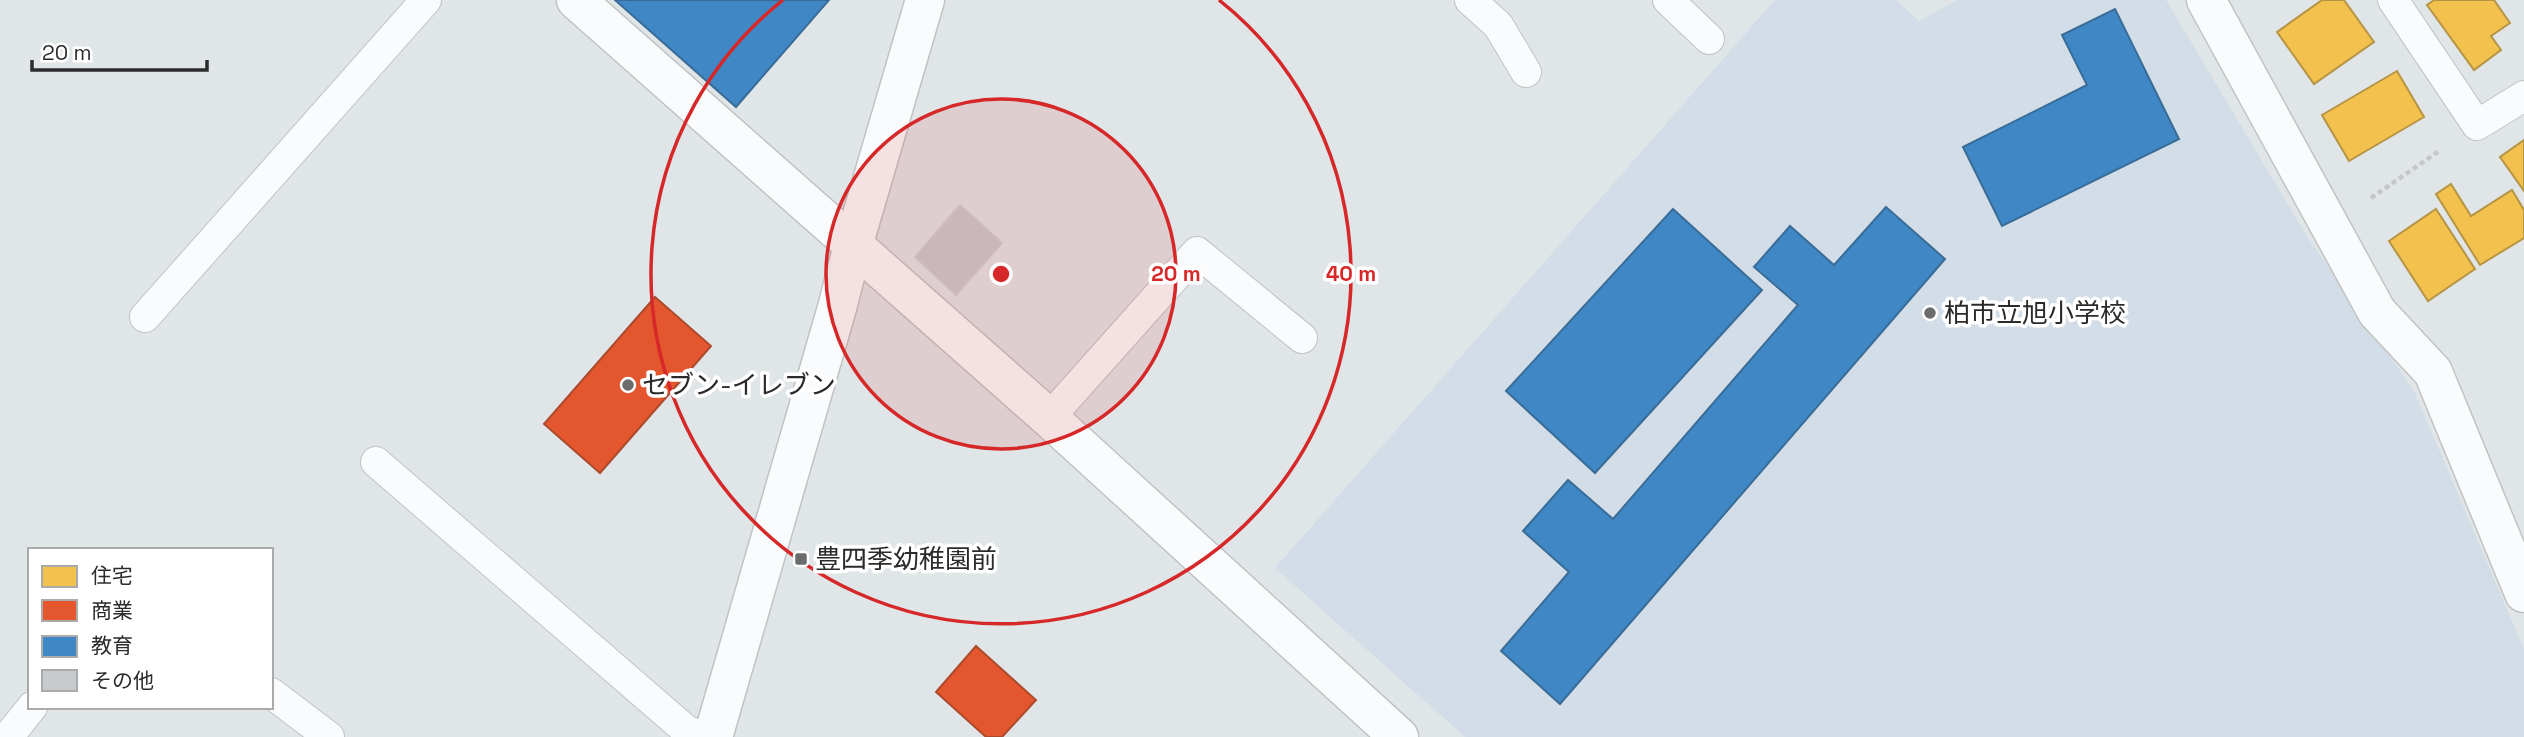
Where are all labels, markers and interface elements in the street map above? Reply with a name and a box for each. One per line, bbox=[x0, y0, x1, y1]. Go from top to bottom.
scale bar bbox=[32, 28, 206, 72]
text: 20 m bbox=[42, 39, 92, 66]
text: 20 m bbox=[1151, 260, 1201, 287]
text: 40 m bbox=[1326, 260, 1376, 287]
centre of rings bbox=[989, 262, 1013, 286]
place label: 柏市立旭小学校 bbox=[1944, 296, 2126, 330]
marker: 柏市立旭小学校 bbox=[1922, 305, 1938, 321]
place label: セブン-イレブン bbox=[642, 368, 836, 402]
marker: セブン-イレブン bbox=[620, 377, 636, 393]
place label: 豊四季幼稚園前 bbox=[815, 542, 997, 576]
legend bbox=[28, 548, 273, 709]
marker: 豊四季幼稚園前 bbox=[793, 551, 809, 567]
text: 住宅 bbox=[91, 562, 133, 589]
text: 商業 bbox=[91, 597, 133, 624]
text: 教育 bbox=[91, 632, 133, 659]
text: その他 bbox=[91, 667, 154, 694]

